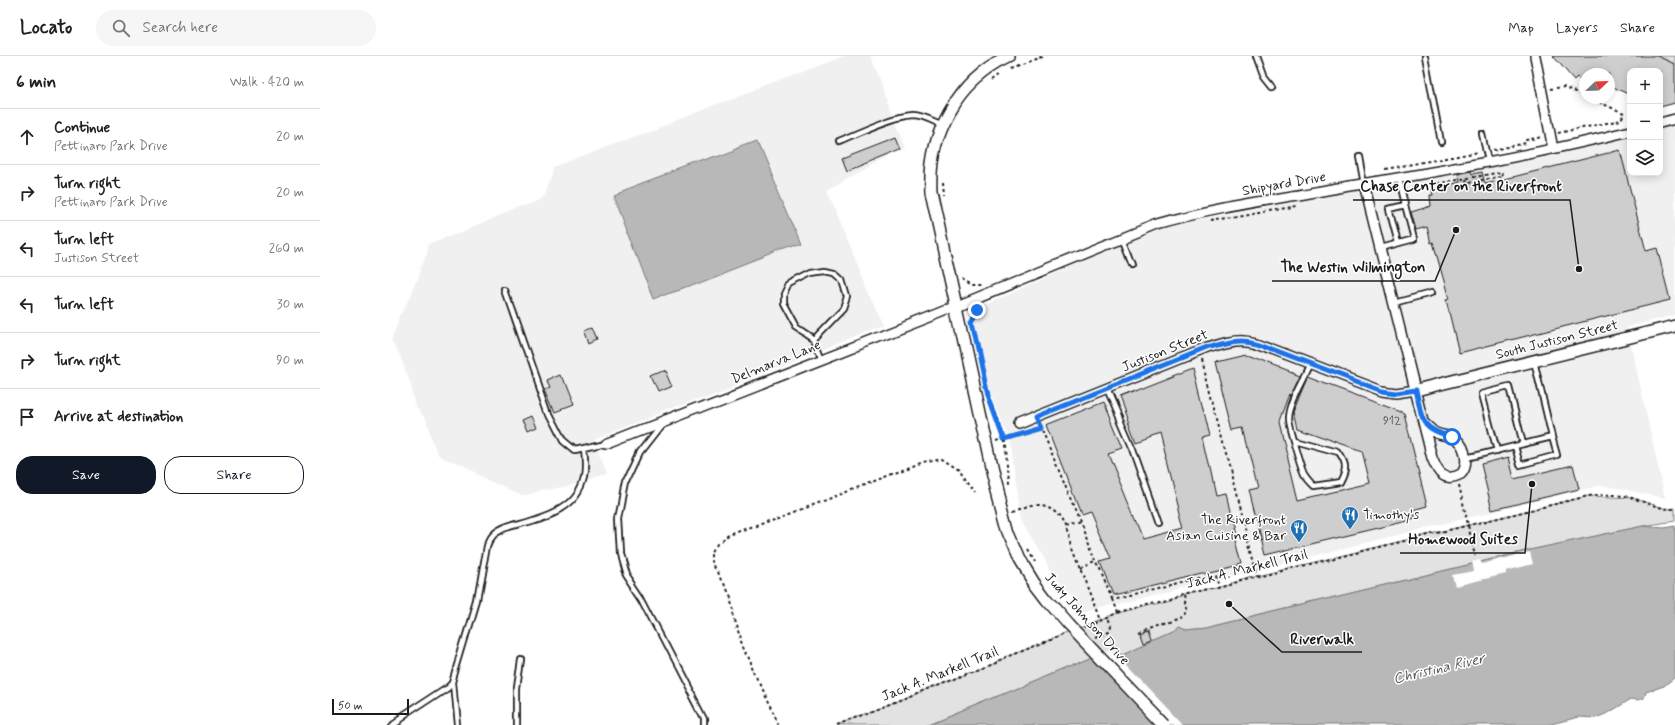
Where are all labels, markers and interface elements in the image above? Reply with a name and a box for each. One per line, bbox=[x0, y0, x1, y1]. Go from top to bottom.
search box bbox=[96, 10, 376, 46]
text: Locato bbox=[20, 15, 72, 40]
icon: search bbox=[110, 17, 132, 39]
text: Search here bbox=[142, 18, 218, 38]
text: Map bbox=[1508, 19, 1534, 37]
text: Layers bbox=[1556, 19, 1598, 37]
text: Share bbox=[1620, 19, 1655, 37]
north arrow bbox=[1579, 68, 1615, 104]
map controls bbox=[1627, 68, 1663, 176]
button: + bbox=[1627, 68, 1663, 104]
text: 6 min bbox=[16, 71, 56, 93]
text: Walk · 420 m bbox=[230, 74, 304, 91]
button: − bbox=[1627, 104, 1663, 140]
text: Continue bbox=[54, 118, 110, 138]
icon: ahead bbox=[16, 126, 38, 148]
text: 20 m bbox=[276, 128, 304, 145]
text: Pettinaro Park Drive bbox=[54, 138, 168, 155]
button: layers bbox=[1627, 140, 1663, 176]
street label: Shipyard Drive bbox=[1241, 168, 1327, 200]
callout: Chase Center on the Riverfront bbox=[1353, 173, 1570, 200]
text: Turn right bbox=[54, 174, 121, 194]
text: Chase Center on the Riverfront bbox=[1360, 177, 1562, 197]
icon: right bbox=[16, 182, 38, 204]
text: 20 m bbox=[276, 184, 304, 201]
text: Pettinaro Park Drive bbox=[54, 194, 168, 211]
text: Turn left bbox=[54, 230, 114, 250]
icon: left bbox=[16, 238, 38, 260]
text: 260 m bbox=[269, 240, 304, 257]
text: Justison Street bbox=[54, 250, 139, 267]
callout: The Westin Wilmington bbox=[1272, 254, 1435, 281]
text: The Westin Wilmington bbox=[1280, 258, 1426, 280]
icon: left bbox=[16, 294, 38, 316]
text: Turn left bbox=[54, 295, 114, 315]
text: 30 m bbox=[277, 296, 304, 313]
route end bbox=[968, 301, 986, 319]
street label: South Justison Street bbox=[1494, 316, 1621, 364]
street label: Justison Street bbox=[1119, 325, 1211, 377]
street label: Delmarva Lane bbox=[729, 336, 823, 388]
icon: right bbox=[16, 350, 38, 372]
text: Turn right bbox=[54, 351, 121, 371]
text: 90 m bbox=[276, 352, 304, 369]
icon: arrive bbox=[16, 406, 38, 428]
text: Arrive at destination bbox=[54, 407, 183, 427]
house number: 912 bbox=[1383, 413, 1401, 429]
route start bbox=[1443, 428, 1461, 446]
button: Save bbox=[16, 456, 156, 494]
button: Share bbox=[164, 456, 304, 494]
restaurant icon: Timothy's bbox=[1340, 505, 1360, 530]
place label: Timothy's bbox=[1363, 506, 1419, 524]
place label: The Riverfront Asian Cuisine & Bar bbox=[1166, 511, 1286, 545]
restaurant icon: The Riverfront Asian Cuisine & Bar bbox=[1289, 518, 1309, 543]
callout: Homewood Suites bbox=[1400, 526, 1525, 553]
text: Homewood Suites bbox=[1408, 530, 1518, 550]
street label: Jack A. Markell Trail bbox=[1184, 545, 1310, 593]
street label: Judy Johnson Drive bbox=[1041, 569, 1133, 669]
callout: Riverwalk bbox=[1282, 625, 1362, 652]
text: Riverwalk bbox=[1290, 630, 1354, 650]
street label: Jack A. Markell Trail bbox=[879, 642, 1001, 706]
water label: Christina River bbox=[1391, 648, 1488, 689]
scale bar bbox=[332, 697, 409, 716]
text: 50 m bbox=[338, 699, 363, 713]

